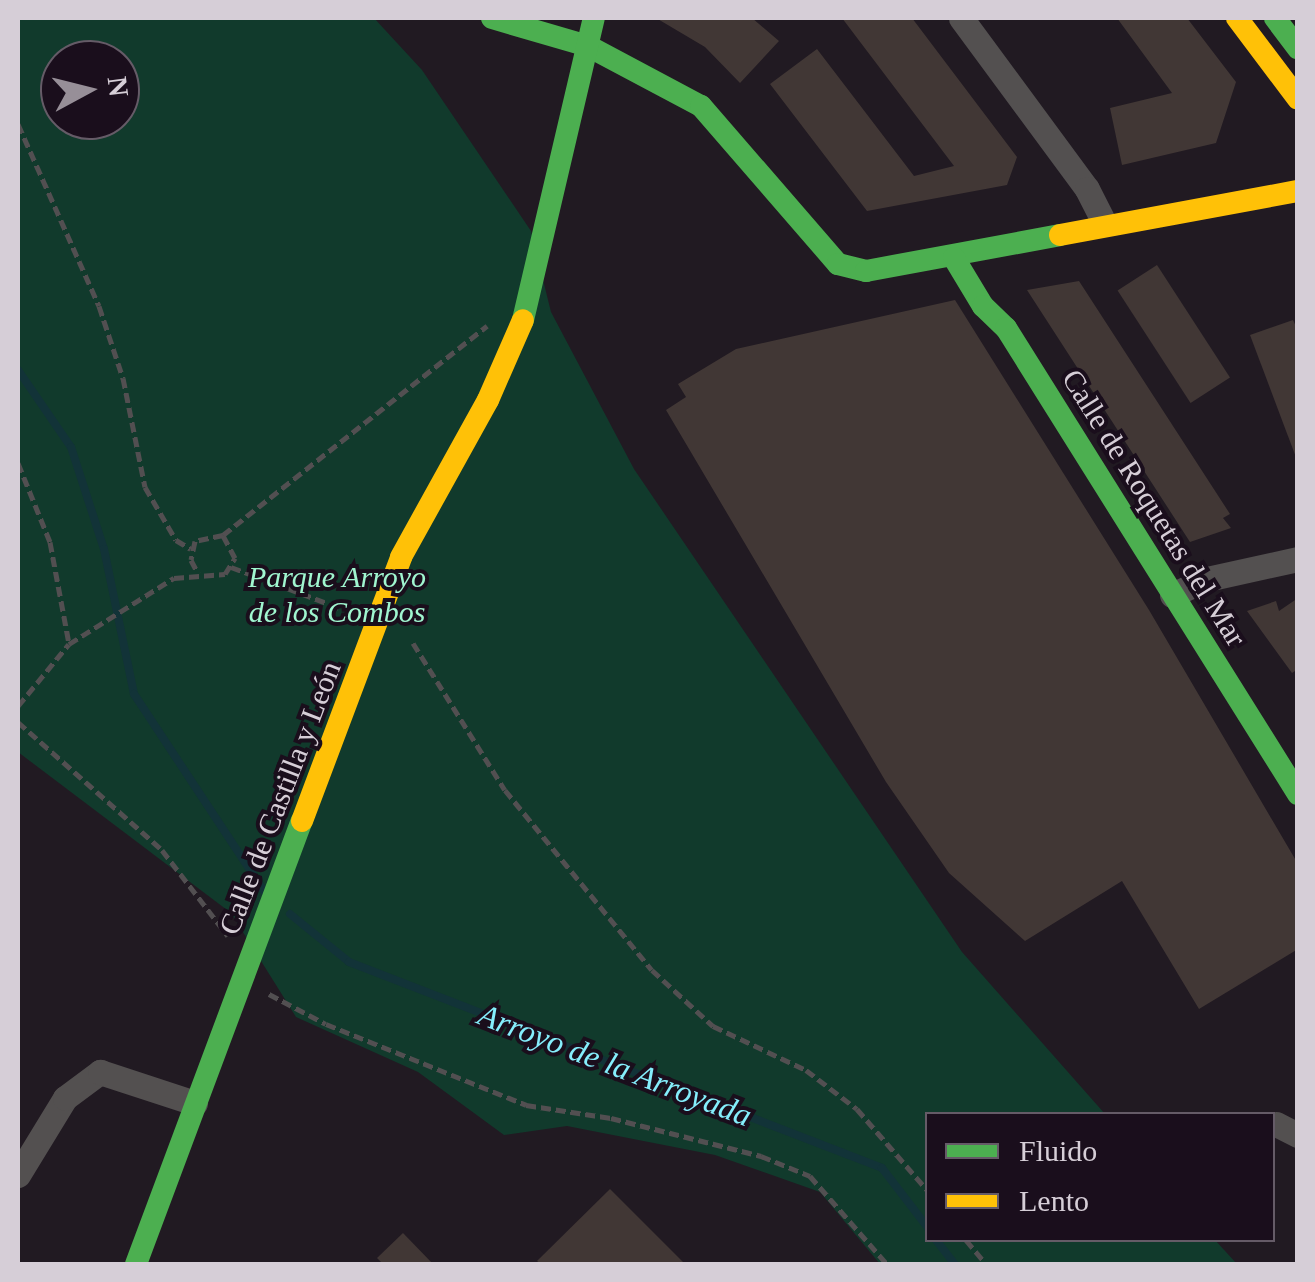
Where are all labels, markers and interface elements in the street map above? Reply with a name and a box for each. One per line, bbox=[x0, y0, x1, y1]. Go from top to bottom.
north arrow bbox=[40, 40, 140, 140]
text: N bbox=[102, 75, 135, 98]
street label: Calle de Roquetas del Mar bbox=[1054, 363, 1254, 653]
park label: Parque Arroyo de los Combos bbox=[248, 559, 426, 630]
street label: Calle de Castilla y León bbox=[211, 656, 349, 940]
water label: Arroyo de la Arroyada bbox=[473, 995, 757, 1135]
legend bbox=[925, 1112, 1275, 1242]
text: Fluido bbox=[1019, 1134, 1097, 1167]
text: Lento bbox=[1019, 1184, 1089, 1217]

